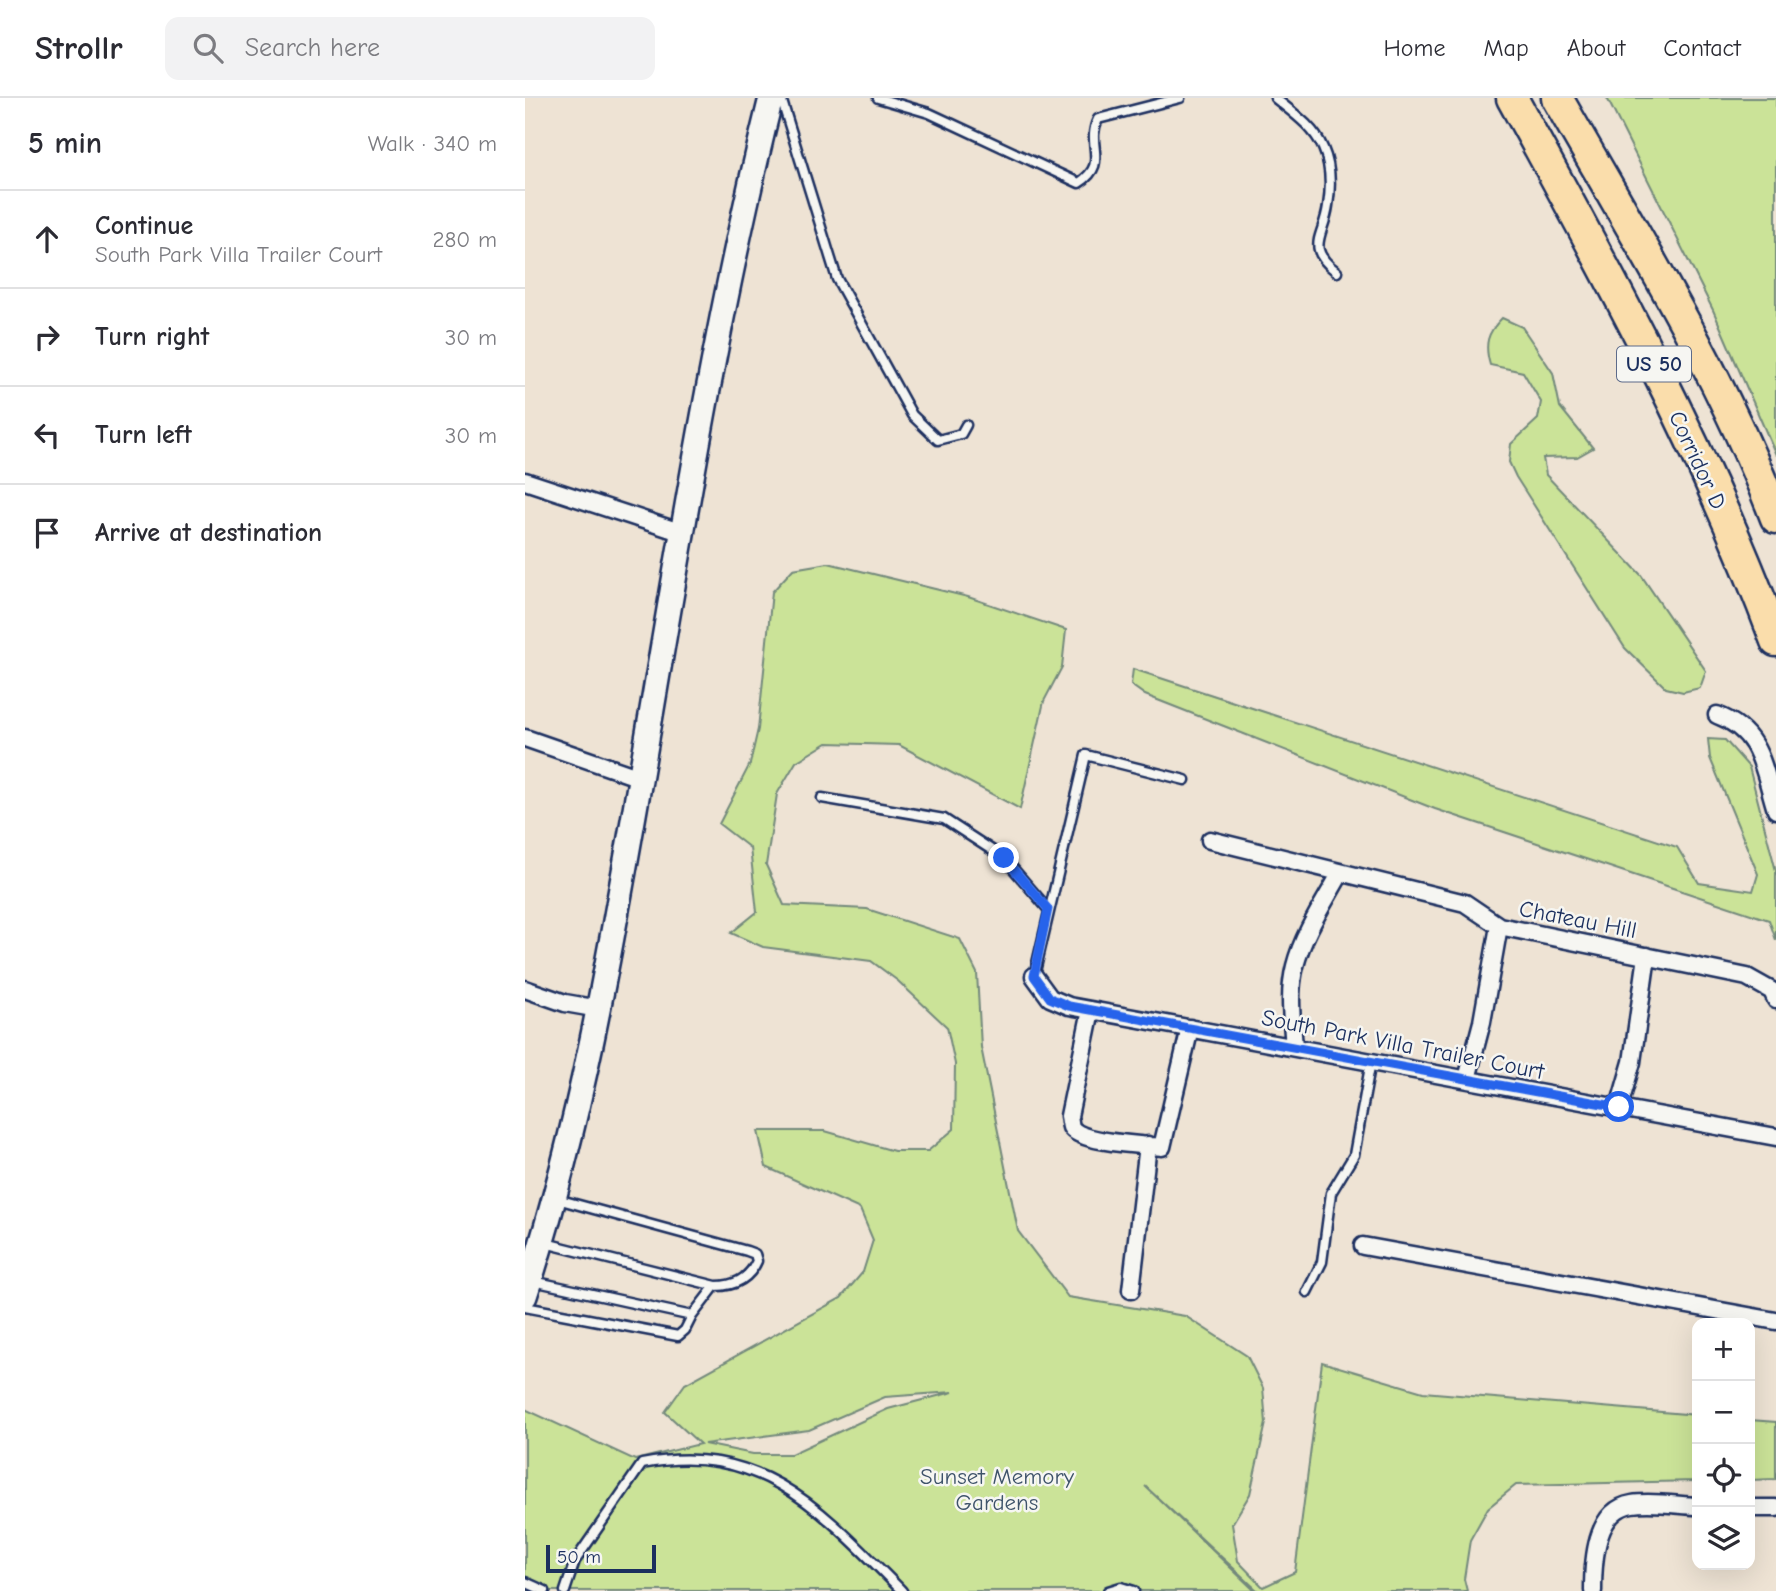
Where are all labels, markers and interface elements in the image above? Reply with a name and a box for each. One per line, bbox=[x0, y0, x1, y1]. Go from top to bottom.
search box bbox=[165, 17, 655, 80]
text: Strollr bbox=[35, 29, 123, 67]
icon: search bbox=[189, 29, 227, 67]
text: Search here bbox=[245, 33, 380, 63]
text: Home bbox=[1384, 34, 1445, 62]
text: Map bbox=[1483, 34, 1529, 62]
text: About bbox=[1567, 34, 1625, 62]
text: Contact bbox=[1663, 34, 1741, 62]
text: 5 min bbox=[28, 126, 102, 161]
text: Walk · 340 m bbox=[368, 130, 497, 157]
text: Continue bbox=[95, 211, 193, 241]
icon: ahead bbox=[28, 220, 66, 258]
text: 280 m bbox=[432, 226, 497, 253]
text: South Park Villa Trailer Court bbox=[95, 241, 382, 268]
icon: right bbox=[28, 318, 66, 356]
text: Turn right bbox=[95, 322, 209, 352]
text: 30 m bbox=[445, 324, 497, 351]
road number: US 50 bbox=[1617, 346, 1691, 382]
street label: Corridor D bbox=[1663, 407, 1732, 514]
icon: left bbox=[28, 416, 66, 454]
text: Turn left bbox=[95, 420, 192, 450]
text: 30 m bbox=[445, 422, 497, 449]
icon: arrive bbox=[28, 514, 66, 552]
text: Arrive at destination bbox=[95, 518, 322, 548]
route end bbox=[988, 842, 1019, 873]
street label: Chateau Hill bbox=[1517, 895, 1639, 944]
street label: South Park Villa Trailer Court bbox=[1259, 1004, 1548, 1085]
route start bbox=[1603, 1091, 1634, 1122]
map controls bbox=[1692, 1318, 1755, 1570]
button: + bbox=[1692, 1318, 1755, 1381]
button: − bbox=[1692, 1381, 1755, 1444]
button: locate bbox=[1692, 1444, 1755, 1507]
park label: Sunset Memory Gardens bbox=[920, 1463, 1075, 1516]
button: layers bbox=[1692, 1507, 1755, 1570]
scale bar bbox=[546, 1542, 656, 1574]
text: 50 m bbox=[557, 1546, 601, 1568]

